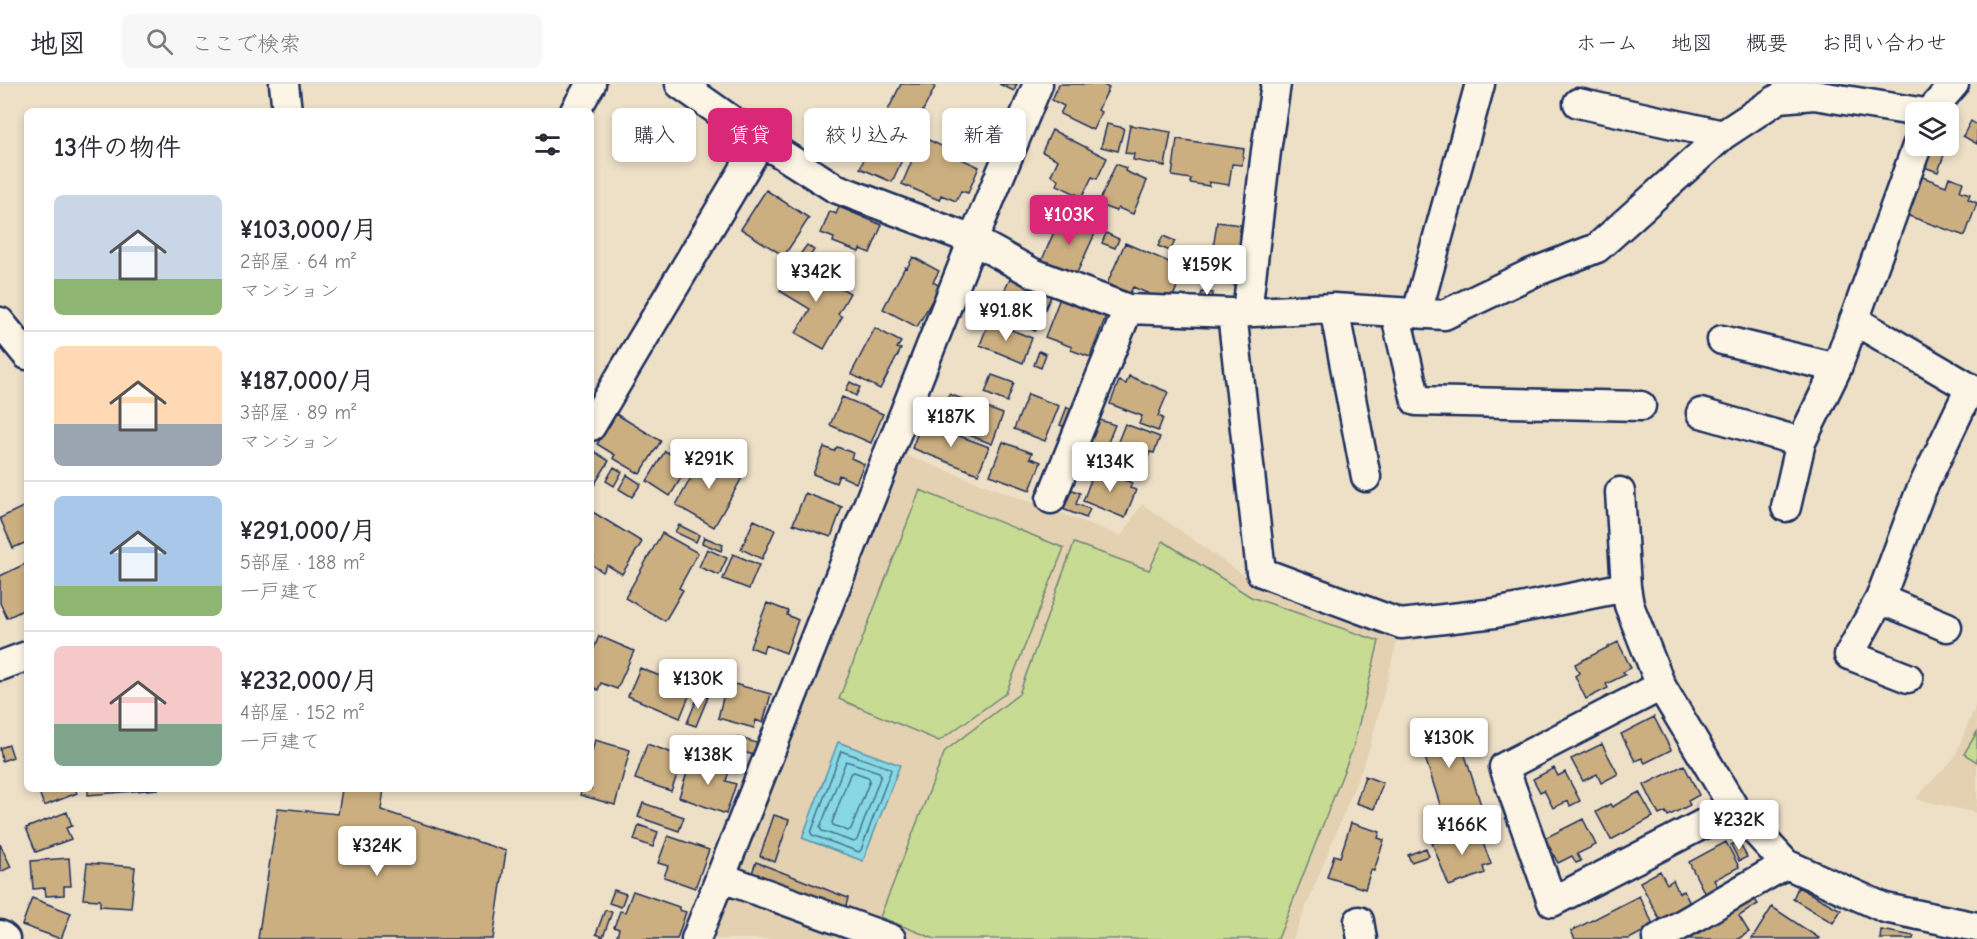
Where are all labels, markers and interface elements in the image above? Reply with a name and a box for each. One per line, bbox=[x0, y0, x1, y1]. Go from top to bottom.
search box bbox=[122, 14, 542, 68]
icon: search bbox=[143, 25, 176, 58]
text: 地図 bbox=[30, 28, 86, 60]
text: ここで検索 bbox=[191, 31, 301, 57]
text: ホーム bbox=[1576, 31, 1638, 55]
text: 地図 bbox=[1671, 31, 1713, 55]
text: 概要 bbox=[1746, 31, 1788, 55]
text: お問い合わせ bbox=[1821, 31, 1947, 55]
map controls bbox=[1905, 102, 1959, 156]
button: layers bbox=[1905, 102, 1959, 156]
chip: 購入 bbox=[612, 108, 696, 162]
chip: 賃貸 bbox=[708, 108, 792, 162]
chip: 絞り込み bbox=[804, 108, 930, 162]
chip: 新着 bbox=[942, 108, 1026, 162]
icon: filters bbox=[531, 128, 564, 161]
text: 13件の物件 bbox=[54, 133, 181, 163]
pin: ¥103K bbox=[1027, 195, 1111, 246]
text: ¥103K bbox=[1044, 203, 1094, 226]
text: ¥103,000/月 bbox=[240, 215, 378, 245]
icon: home bbox=[102, 219, 174, 291]
pin: ¥159K bbox=[1165, 245, 1249, 296]
text: 2部屋 · 64 m² bbox=[240, 250, 356, 273]
pin: ¥342K bbox=[774, 252, 858, 303]
text: ¥159K bbox=[1182, 253, 1232, 276]
text: ¥342K bbox=[791, 260, 841, 283]
text: マンション bbox=[240, 279, 339, 302]
pin: ¥91.8K bbox=[957, 291, 1055, 342]
text: ¥91.8K bbox=[979, 299, 1033, 322]
text: ¥187,000/月 bbox=[240, 366, 375, 396]
icon: home bbox=[102, 370, 174, 442]
pin: ¥187K bbox=[909, 397, 993, 448]
text: 3部屋 · 89 m² bbox=[240, 401, 356, 424]
text: ¥187K bbox=[927, 405, 975, 428]
text: マンション bbox=[240, 430, 339, 453]
pin: ¥291K bbox=[667, 439, 751, 490]
pin: ¥134K bbox=[1068, 442, 1152, 493]
text: ¥291K bbox=[684, 447, 734, 470]
text: ¥134K bbox=[1086, 450, 1134, 473]
text: ¥291,000/月 bbox=[240, 516, 377, 546]
icon: home bbox=[102, 520, 174, 592]
text: 5部屋 · 188 m² bbox=[240, 551, 364, 574]
text: 一戸建て bbox=[240, 580, 320, 603]
pin: ¥130K bbox=[656, 659, 740, 710]
text: ¥232,000/月 bbox=[240, 666, 378, 696]
text: ¥130K bbox=[673, 667, 723, 690]
icon: home bbox=[102, 670, 174, 742]
text: 4部屋 · 152 m² bbox=[240, 701, 364, 724]
pin: ¥130K bbox=[1407, 718, 1491, 769]
text: ¥130K bbox=[1424, 726, 1474, 749]
text: 一戸建て bbox=[240, 730, 320, 753]
pin: ¥138K bbox=[666, 735, 750, 786]
text: ¥138K bbox=[683, 743, 733, 766]
pin: ¥232K bbox=[1697, 800, 1781, 851]
pin: ¥166K bbox=[1420, 805, 1504, 856]
text: ¥232K bbox=[1714, 808, 1764, 831]
text: ¥166K bbox=[1437, 813, 1487, 836]
pin: ¥324K bbox=[335, 826, 419, 877]
text: ¥324K bbox=[352, 834, 402, 857]

